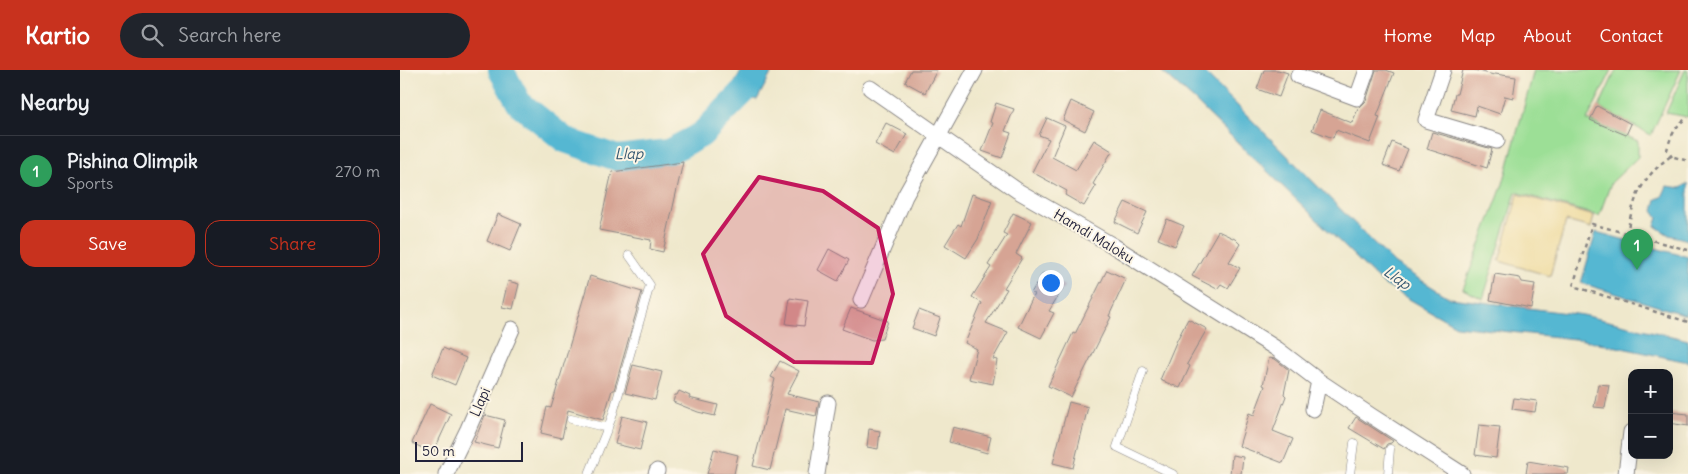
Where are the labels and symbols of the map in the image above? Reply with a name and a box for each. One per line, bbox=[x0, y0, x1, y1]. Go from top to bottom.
water label: Llap bbox=[615, 144, 645, 163]
street label: Hamdi Maloku bbox=[1051, 205, 1137, 267]
pin: 1 bbox=[1621, 229, 1653, 270]
water label: Llap bbox=[1380, 262, 1416, 294]
your location bbox=[1038, 270, 1064, 296]
street label: Llapi bbox=[466, 385, 494, 419]
scale bar bbox=[415, 439, 522, 462]

